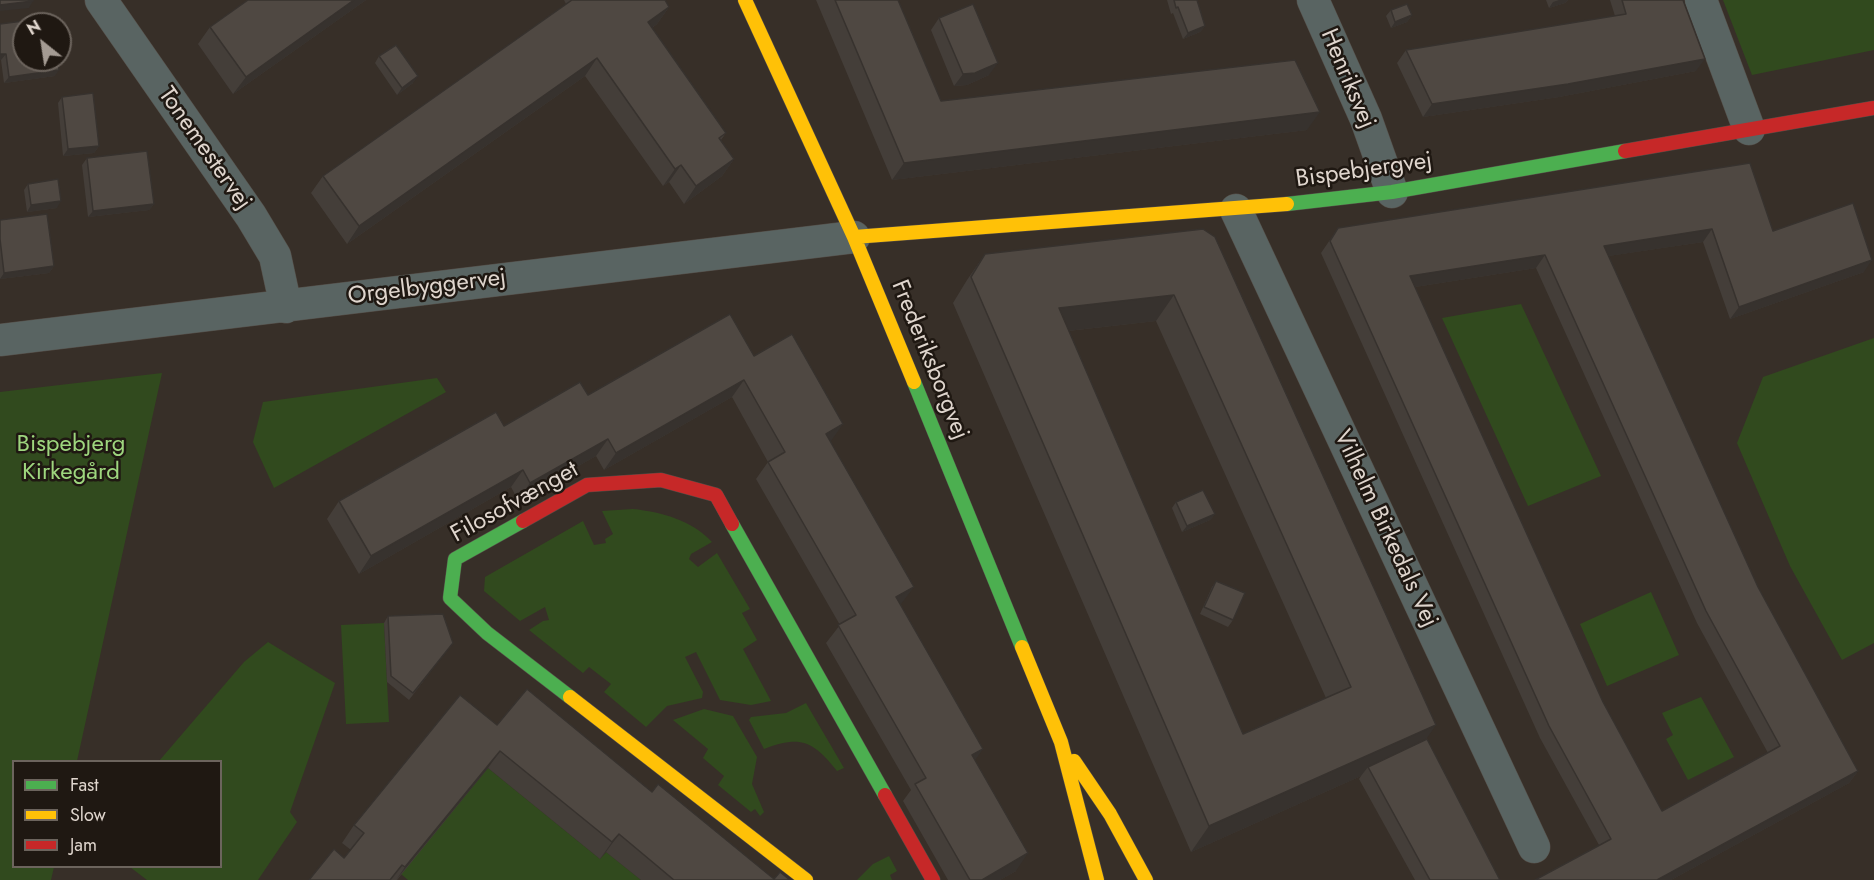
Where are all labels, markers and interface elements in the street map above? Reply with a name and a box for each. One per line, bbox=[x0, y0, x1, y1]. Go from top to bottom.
north arrow bbox=[12, 12, 72, 72]
text: N bbox=[22, 15, 45, 41]
street label: Henriksvej bbox=[1313, 25, 1381, 133]
street label: Tonemestervej bbox=[151, 82, 257, 216]
street label: Bispebjergvej bbox=[1294, 147, 1434, 195]
street label: Orgelbyggervej bbox=[346, 264, 508, 312]
street label: Frederiksborgvej bbox=[884, 276, 974, 444]
street label: Vilhelm Birkedals Vej bbox=[1327, 426, 1443, 632]
park label: Bispebjerg Kirkegård bbox=[17, 431, 125, 487]
street label: Filosofvænget bbox=[446, 456, 584, 550]
legend bbox=[12, 760, 222, 868]
text: Fast bbox=[70, 772, 99, 798]
text: Slow bbox=[70, 802, 106, 828]
text: Jam bbox=[70, 832, 97, 858]

